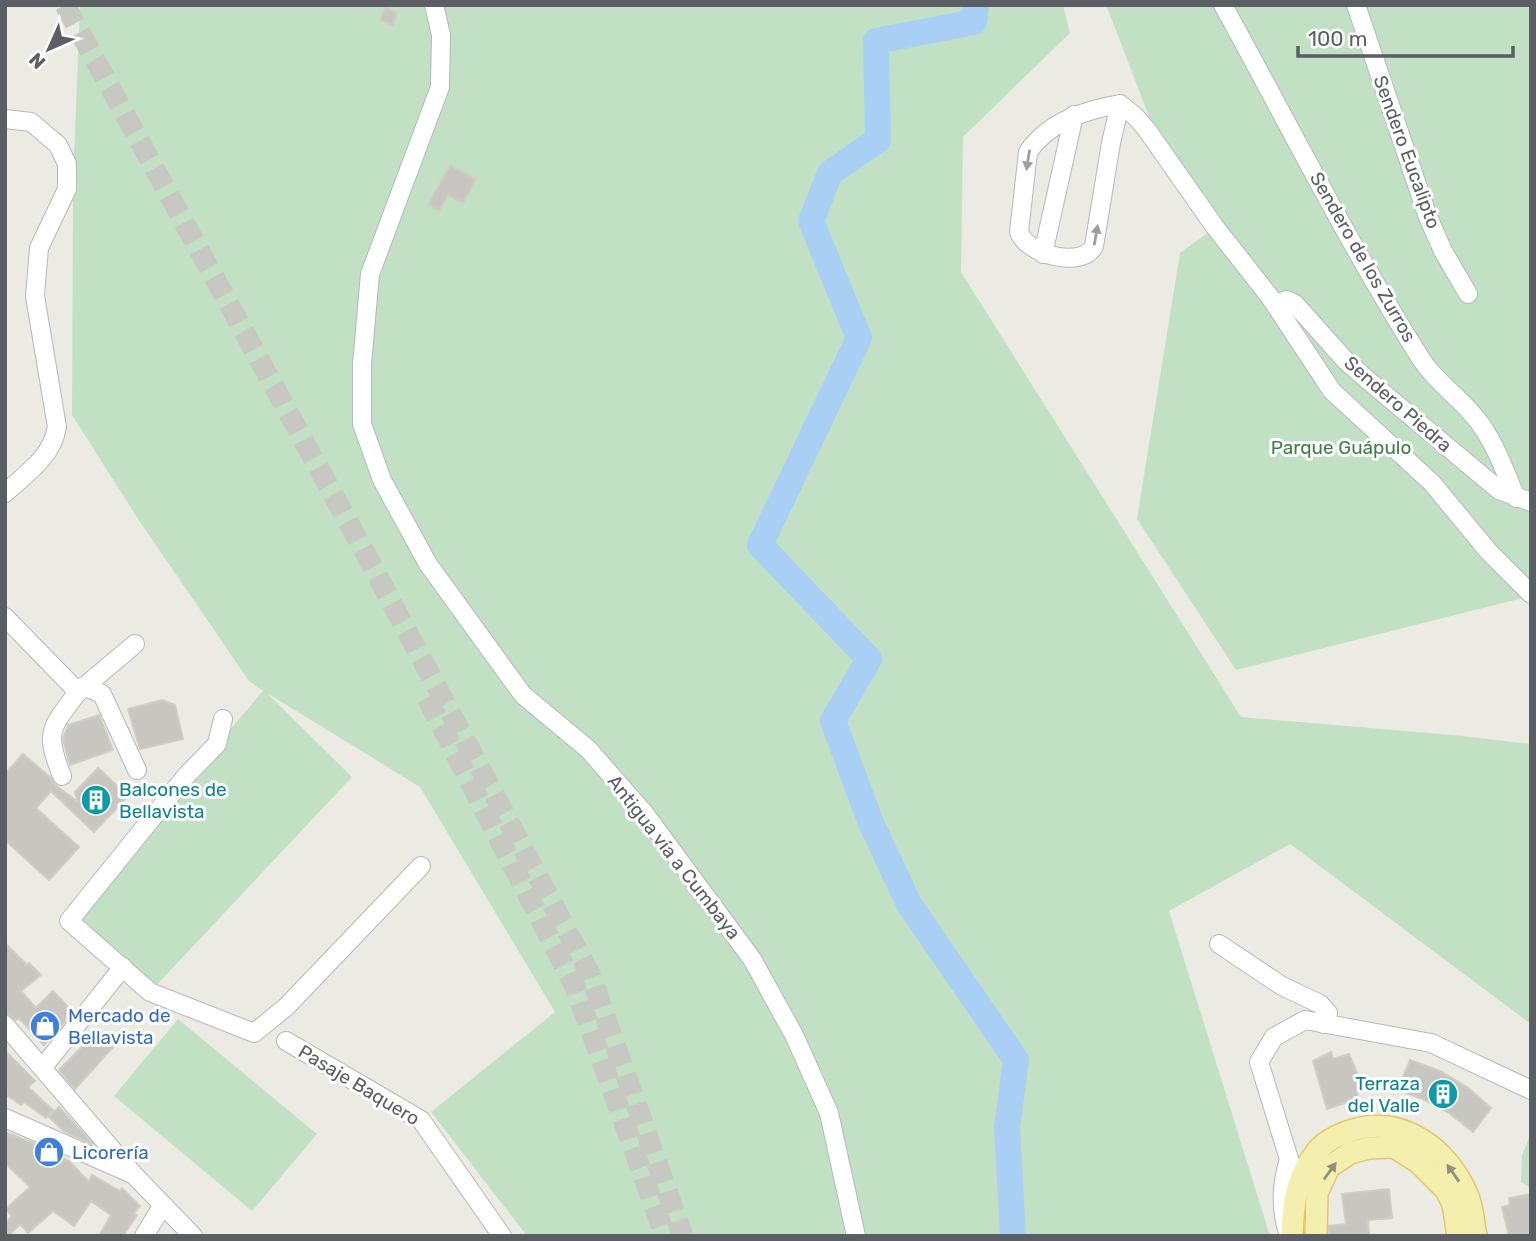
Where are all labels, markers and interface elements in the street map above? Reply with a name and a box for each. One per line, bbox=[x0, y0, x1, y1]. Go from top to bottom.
north arrow bbox=[14, 14, 84, 84]
scale bar bbox=[1298, 14, 1513, 58]
text: 100 m bbox=[1308, 26, 1367, 51]
text: N bbox=[24, 48, 50, 74]
street label: Sendero Eucalipto bbox=[1369, 72, 1445, 232]
one-way arrow bbox=[1022, 149, 1033, 171]
street label: Sendero de los Zurros bbox=[1305, 168, 1421, 346]
one-way arrow bbox=[1091, 224, 1102, 246]
street label: Sendero Piedra bbox=[1340, 351, 1456, 457]
park label: Parque Guápulo bbox=[1271, 436, 1411, 459]
street label: Antigua vía a Cumbaya bbox=[603, 770, 745, 944]
place label: Balcones de Bellavista bbox=[119, 778, 227, 823]
building icon: Balcones de Bellavista bbox=[79, 783, 113, 817]
place label: Mercado de Bellavista bbox=[68, 1004, 171, 1049]
shop icon: Mercado de Bellavista bbox=[28, 1009, 62, 1043]
street label: Pasaje Baquero bbox=[294, 1040, 424, 1130]
place label: Terraza del Valle bbox=[1348, 1072, 1420, 1117]
building icon: Terraza del Valle bbox=[1426, 1077, 1460, 1111]
shop icon: Licorería bbox=[32, 1135, 66, 1169]
place label: Licorería bbox=[72, 1141, 149, 1164]
one-way arrow bbox=[1323, 1162, 1337, 1181]
one-way arrow bbox=[1446, 1164, 1460, 1182]

